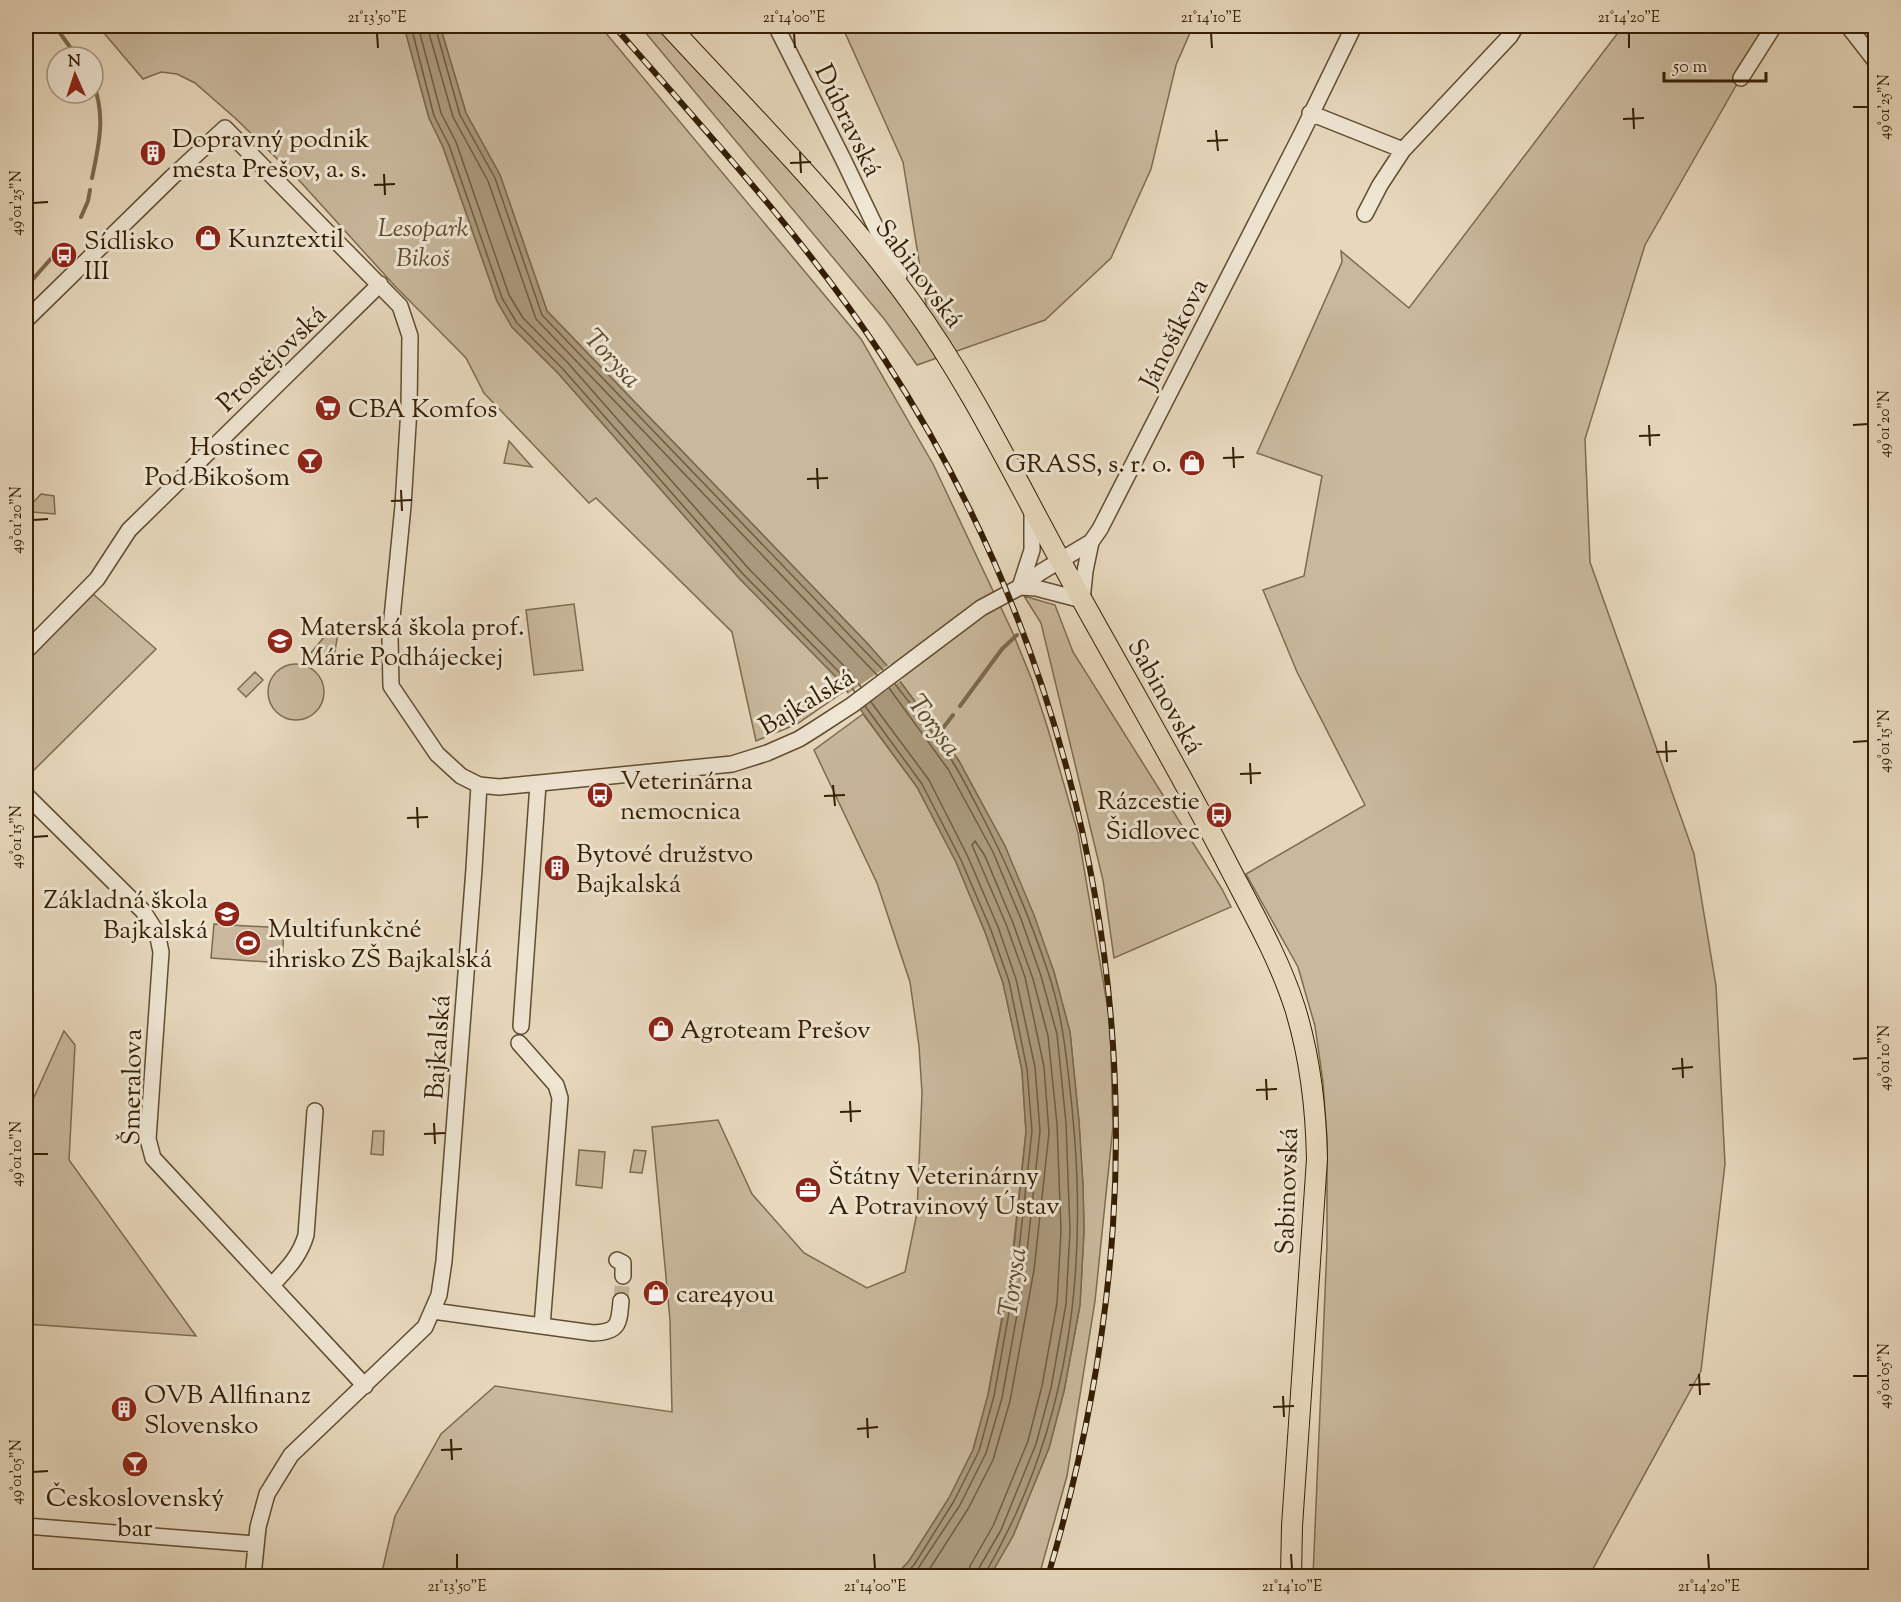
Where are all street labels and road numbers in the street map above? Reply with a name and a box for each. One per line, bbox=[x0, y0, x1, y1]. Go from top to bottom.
street label: Dúbravská bbox=[804, 59, 890, 184]
street label: Sabinovská bbox=[865, 213, 971, 337]
street label: Jánošíkova bbox=[1131, 273, 1219, 397]
street label: Prostějovská bbox=[210, 298, 336, 422]
street label: Sabinovská bbox=[1117, 633, 1211, 762]
street label: Bajkalská bbox=[753, 660, 862, 746]
street label: Bajkalská bbox=[417, 993, 462, 1101]
street label: Šmeralova bbox=[114, 1028, 153, 1146]
street label: Sabinovská bbox=[1268, 1127, 1309, 1255]

